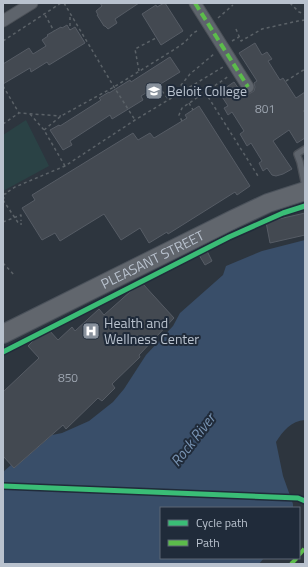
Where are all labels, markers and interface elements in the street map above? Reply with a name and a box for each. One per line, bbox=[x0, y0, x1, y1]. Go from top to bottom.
place label: Beloit College bbox=[167, 80, 247, 101]
school or university icon: Beloit College bbox=[144, 81, 164, 101]
house number: 801 bbox=[255, 99, 275, 118]
street label: PLEASANT STREET bbox=[97, 224, 208, 294]
place label: Health and Wellness Center bbox=[104, 312, 199, 349]
hospital icon: Health and Wellness Center bbox=[81, 321, 101, 341]
house number: 850 bbox=[58, 368, 78, 387]
water label: Rock River bbox=[165, 407, 222, 471]
legend bbox=[160, 507, 300, 559]
text: Cycle path bbox=[196, 513, 248, 532]
text: Path bbox=[196, 533, 220, 552]

